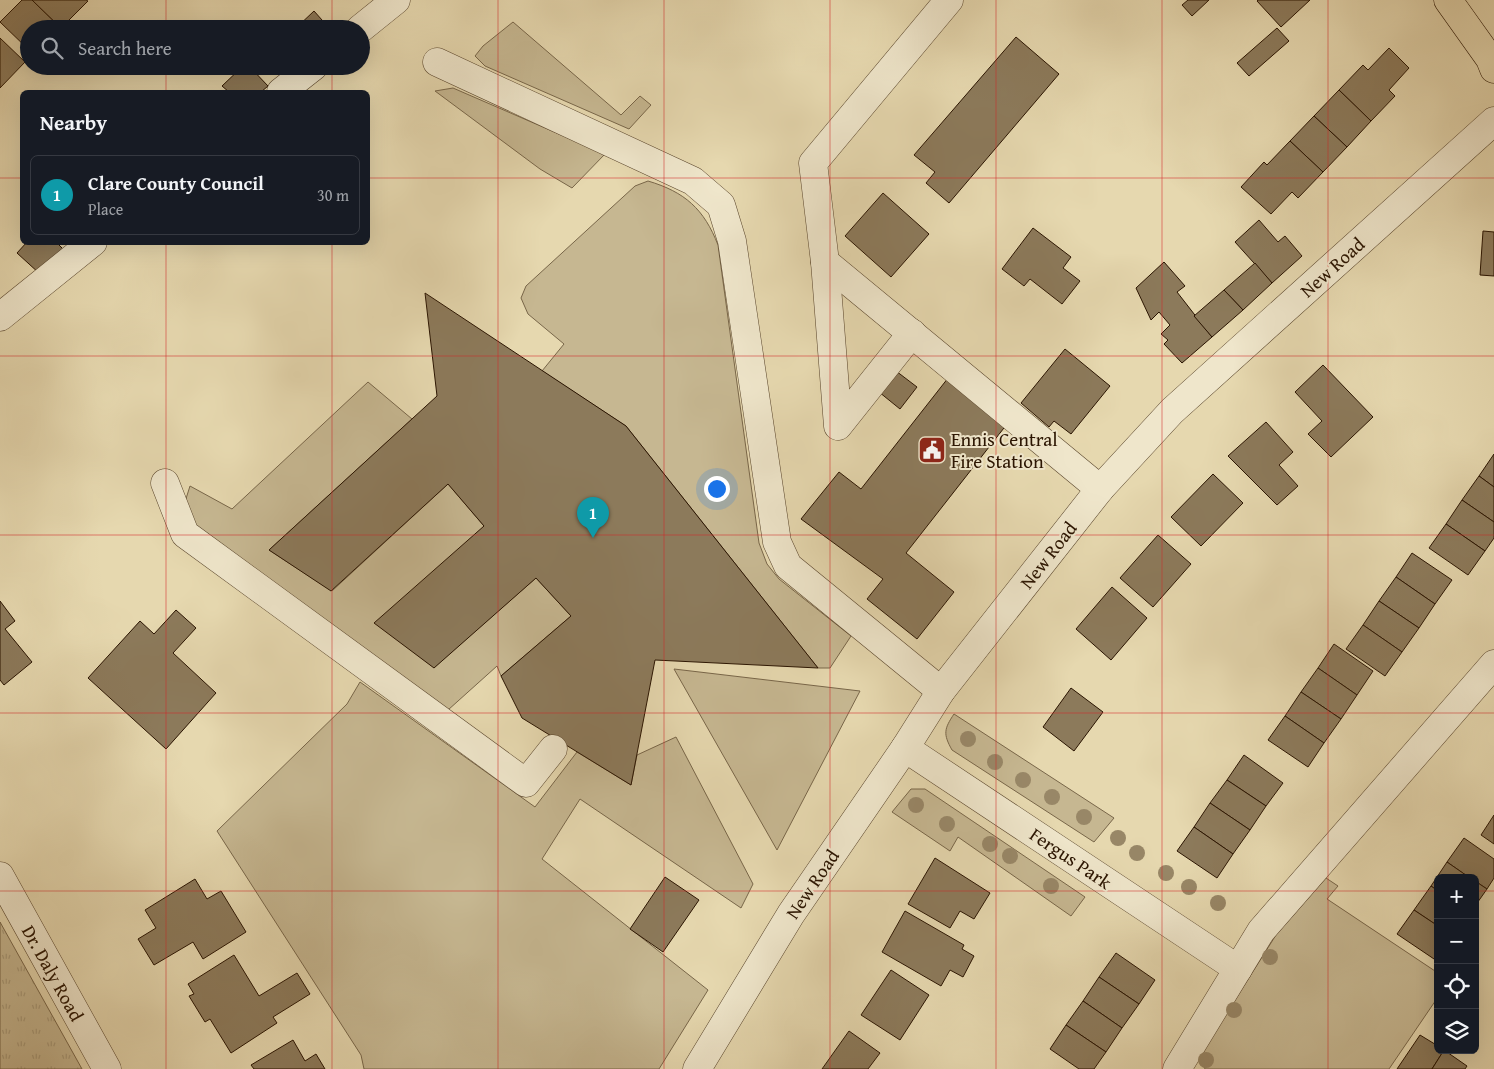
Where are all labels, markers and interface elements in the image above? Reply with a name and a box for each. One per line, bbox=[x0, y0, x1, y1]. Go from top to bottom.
search box bbox=[20, 20, 370, 75]
icon: search bbox=[38, 34, 66, 62]
text: Search here bbox=[78, 34, 172, 62]
text: Nearby bbox=[40, 107, 107, 138]
text: Clare County Council bbox=[88, 169, 264, 197]
text: 1 bbox=[53, 183, 61, 207]
text: 30 m bbox=[317, 183, 349, 207]
text: Place bbox=[88, 197, 123, 221]
street label: New Road bbox=[1293, 230, 1371, 304]
place label: Ennis Central Fire Station bbox=[951, 425, 1058, 475]
public building icon: Ennis Central Fire Station bbox=[917, 435, 947, 465]
your location bbox=[704, 476, 730, 502]
pin: 1 bbox=[577, 497, 609, 538]
street label: New Road bbox=[1013, 515, 1084, 595]
street label: Fergus Park bbox=[1024, 820, 1118, 896]
street label: New Road bbox=[778, 843, 846, 924]
map controls bbox=[1434, 874, 1479, 1054]
button: + bbox=[1434, 874, 1479, 919]
button: − bbox=[1434, 919, 1479, 964]
street label: Dr. Daly Road bbox=[15, 920, 91, 1027]
button: locate bbox=[1434, 964, 1479, 1009]
button: layers bbox=[1434, 1009, 1479, 1054]

